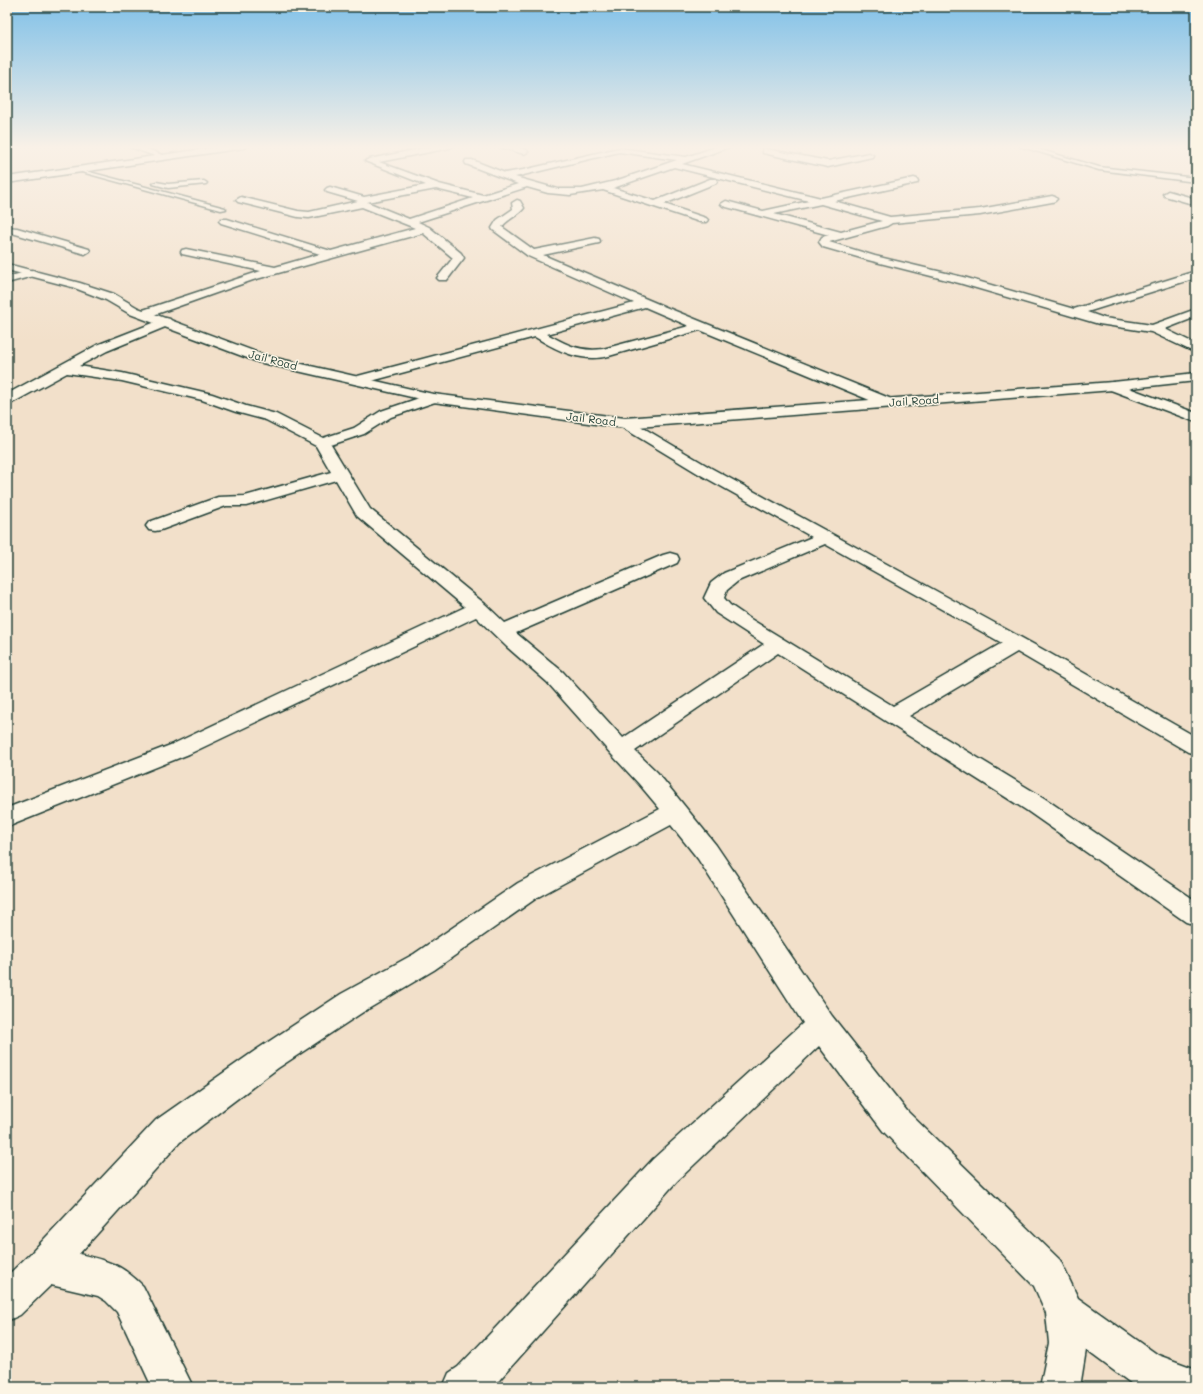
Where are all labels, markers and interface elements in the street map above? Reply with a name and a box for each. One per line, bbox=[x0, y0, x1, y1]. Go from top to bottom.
street label: Jail Road bbox=[247, 346, 299, 373]
street label: Jail Road bbox=[889, 391, 939, 410]
street label: Jail Road bbox=[565, 408, 617, 429]

